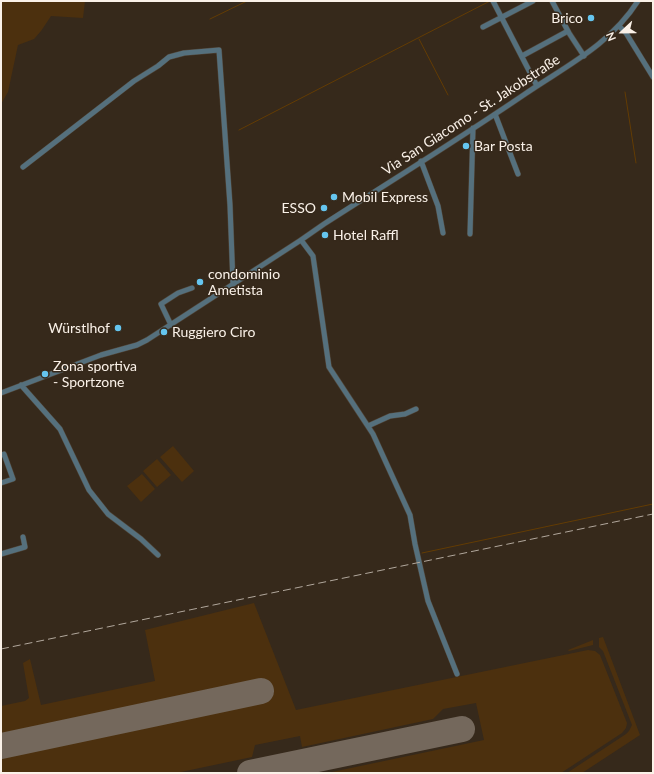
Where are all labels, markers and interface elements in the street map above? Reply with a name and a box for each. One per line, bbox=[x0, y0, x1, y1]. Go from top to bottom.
place label: Brico bbox=[551, 10, 583, 26]
north arrow bbox=[602, 12, 642, 52]
marker: Brico bbox=[586, 13, 596, 23]
text: N bbox=[603, 30, 618, 43]
street label: Via San Giacomo - St. Jakobstraße bbox=[379, 51, 563, 179]
place label: Bar Posta bbox=[474, 138, 533, 154]
marker: Bar Posta bbox=[461, 141, 471, 151]
place label: Mobil Express bbox=[342, 189, 428, 205]
marker: Mobil Express bbox=[329, 192, 339, 202]
place label: ESSO bbox=[282, 200, 316, 216]
marker: ESSO bbox=[319, 203, 329, 213]
place label: Hotel Raffl bbox=[333, 227, 399, 243]
marker: Hotel Raffl bbox=[320, 230, 330, 240]
place label: condominio Ametista bbox=[208, 266, 280, 298]
marker: condominio Ametista bbox=[195, 277, 205, 287]
place label: Würstlhof bbox=[48, 320, 110, 336]
marker: Würstlhof bbox=[113, 323, 123, 333]
place label: Ruggiero Ciro bbox=[172, 324, 255, 340]
marker: Ruggiero Ciro bbox=[159, 327, 169, 337]
place label: Zona sportiva - Sportzone bbox=[53, 358, 137, 390]
marker: Zona sportiva - Sportzone bbox=[40, 369, 50, 379]

